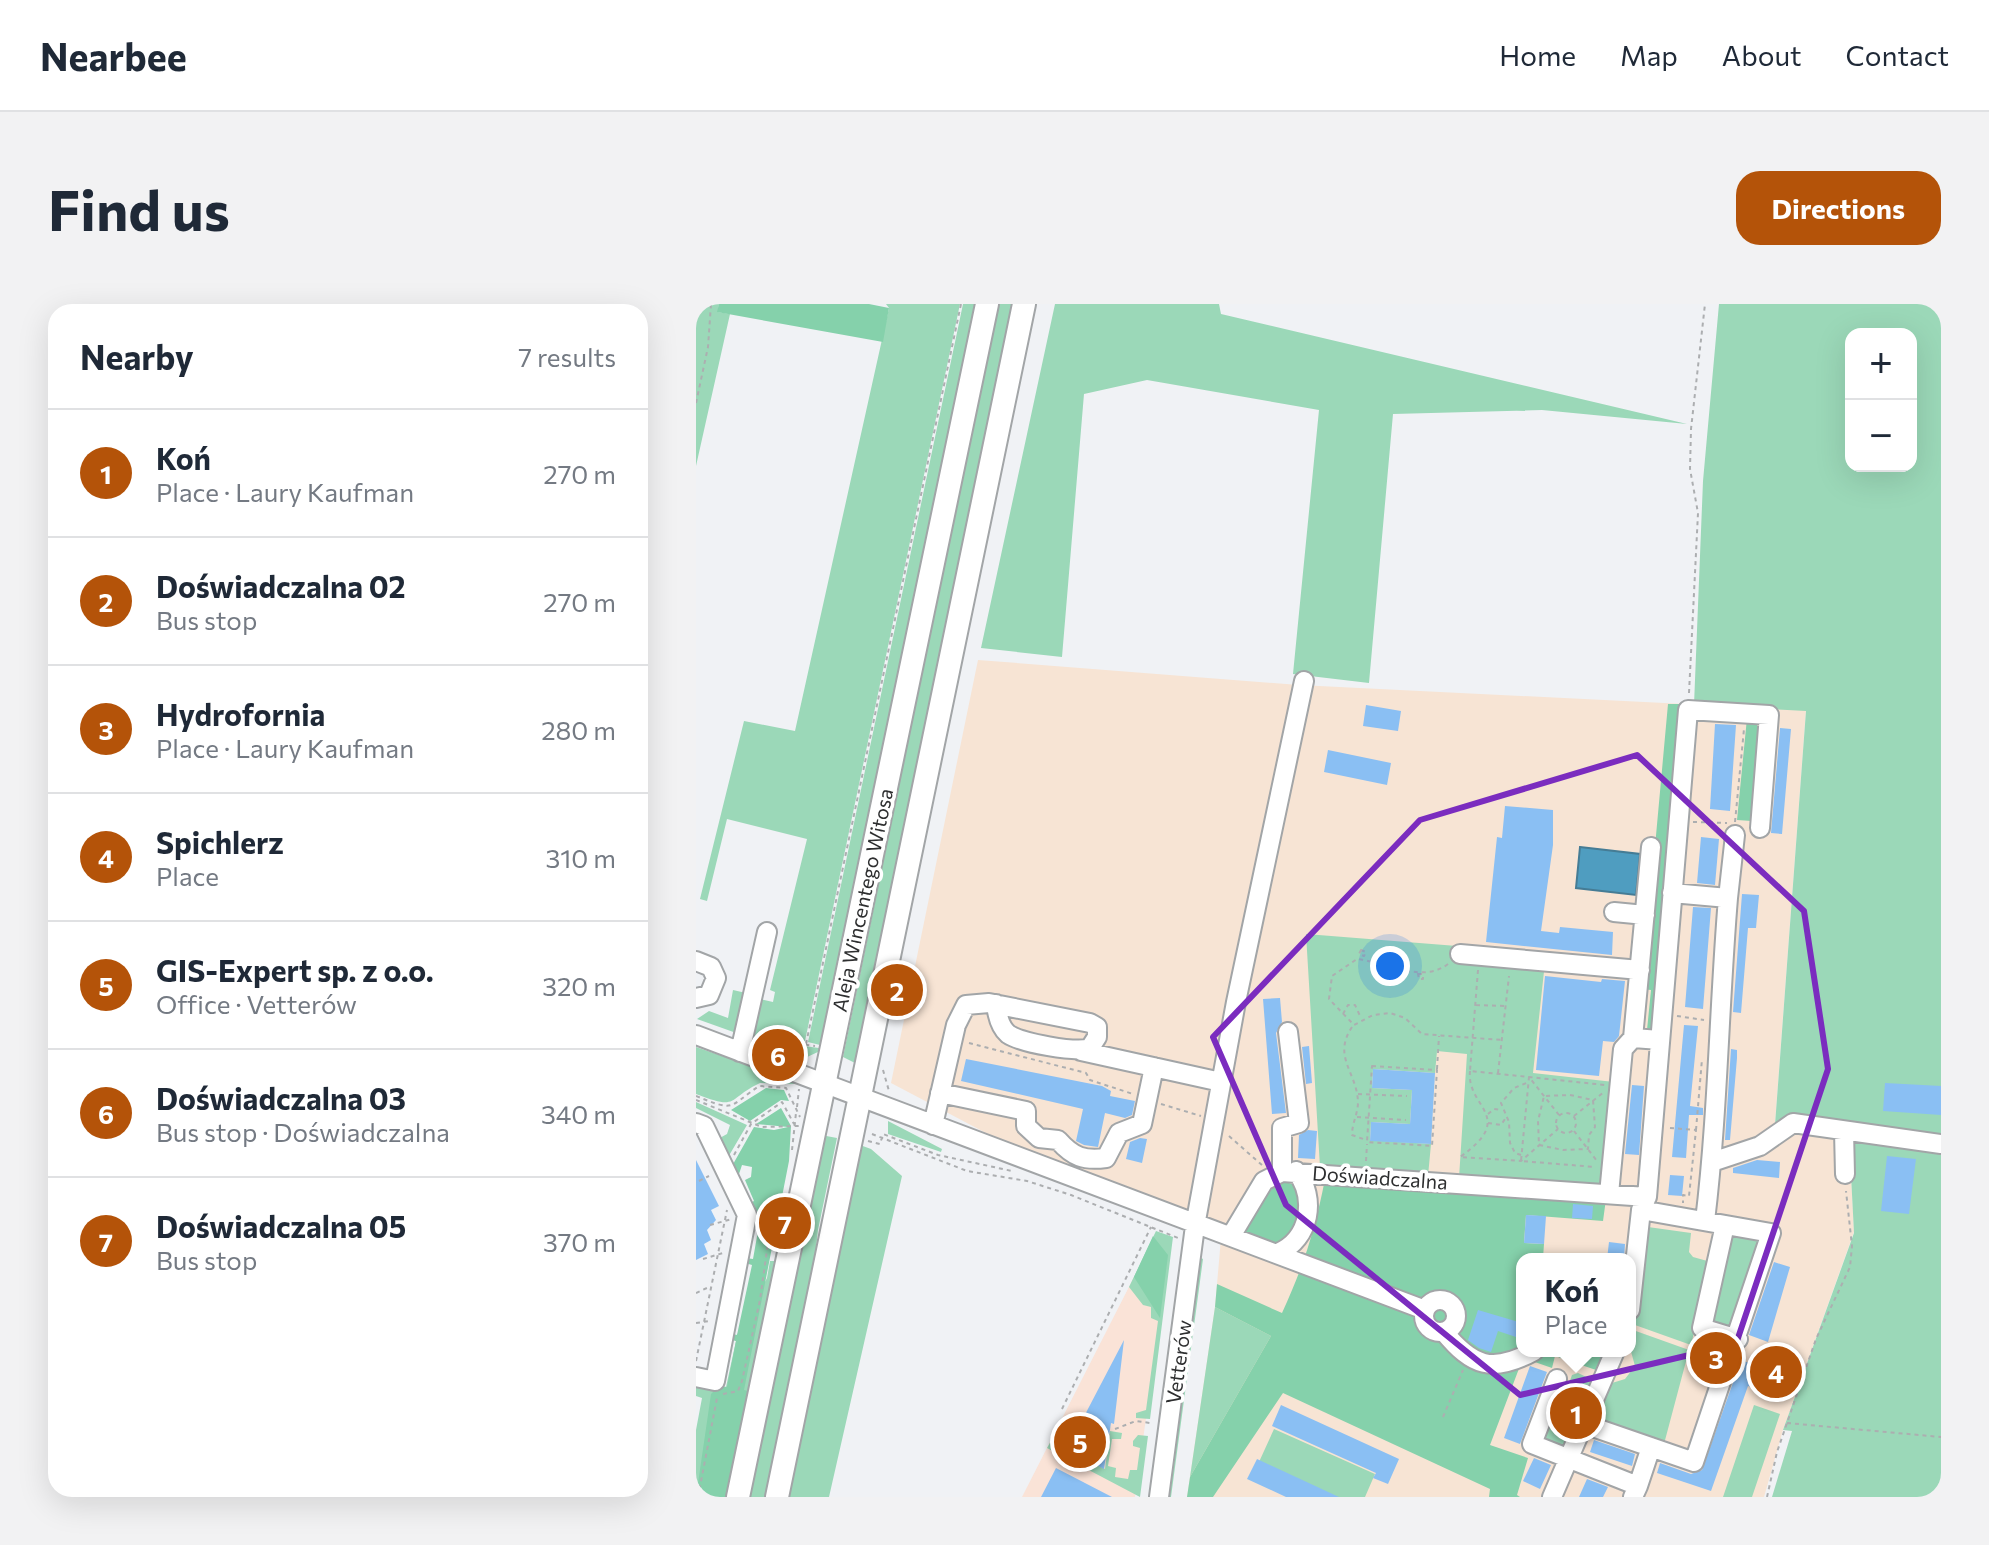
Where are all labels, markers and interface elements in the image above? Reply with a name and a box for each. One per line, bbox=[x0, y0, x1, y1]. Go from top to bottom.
text: Nearbee bbox=[40, 32, 187, 79]
text: Home bbox=[1499, 38, 1576, 72]
text: Map bbox=[1620, 38, 1678, 72]
text: About bbox=[1722, 38, 1802, 72]
text: Contact bbox=[1846, 38, 1949, 72]
button: Directions bbox=[1736, 171, 1941, 245]
text: Find us bbox=[48, 174, 230, 243]
map controls bbox=[1845, 328, 1917, 472]
button: + bbox=[1845, 328, 1917, 400]
text: Nearby bbox=[80, 335, 194, 377]
text: 7 results bbox=[518, 341, 616, 372]
button: − bbox=[1845, 400, 1917, 472]
text: Koń bbox=[156, 439, 211, 476]
text: 1 bbox=[100, 458, 112, 489]
text: 270 m bbox=[543, 458, 616, 489]
text: Place · Laury Kaufman bbox=[156, 476, 414, 507]
text: Doświadczalna 02 bbox=[156, 567, 406, 604]
text: 2 bbox=[99, 586, 113, 617]
text: 270 m bbox=[543, 586, 616, 617]
text: Bus stop bbox=[156, 604, 257, 635]
text: Hydrofornia bbox=[156, 695, 325, 732]
text: 3 bbox=[98, 714, 114, 745]
text: 280 m bbox=[541, 714, 616, 745]
text: Place · Laury Kaufman bbox=[156, 732, 414, 763]
street label: Aleja Wincentego Witosa bbox=[827, 786, 897, 1014]
text: Spichlerz bbox=[156, 823, 284, 860]
text: 4 bbox=[98, 842, 114, 873]
text: 310 m bbox=[545, 842, 616, 873]
text: Place bbox=[156, 860, 219, 891]
your location bbox=[1370, 946, 1410, 986]
text: GIS-Expert sp. z o.o. bbox=[156, 951, 434, 988]
pin: 2 bbox=[871, 960, 923, 1020]
text: 5 bbox=[98, 970, 114, 1001]
text: 320 m bbox=[542, 970, 616, 1001]
text: Office · Vetterów bbox=[156, 988, 357, 1019]
pin: 6 bbox=[752, 1025, 804, 1085]
text: Doświadczalna 03 bbox=[156, 1079, 406, 1116]
text: 6 bbox=[98, 1098, 114, 1129]
text: 340 m bbox=[541, 1098, 616, 1129]
text: Bus stop · Doświadczalna bbox=[156, 1116, 450, 1147]
street label: Doświadczalna bbox=[1311, 1160, 1449, 1194]
pin: 7 bbox=[759, 1193, 811, 1253]
text: Doświadczalna 05 bbox=[156, 1207, 406, 1244]
text: 7 bbox=[99, 1226, 113, 1257]
text: 370 m bbox=[543, 1226, 616, 1257]
text: Bus stop bbox=[156, 1244, 257, 1275]
popup bbox=[1516, 1253, 1636, 1357]
text: Koń bbox=[1544, 1271, 1599, 1308]
text: Place bbox=[1544, 1308, 1608, 1339]
street label: Vetterów bbox=[1160, 1318, 1196, 1406]
pin: 3 bbox=[1690, 1328, 1742, 1388]
pin: 4 bbox=[1750, 1342, 1802, 1402]
pin: 1 bbox=[1550, 1383, 1602, 1443]
pin: 5 bbox=[1054, 1412, 1106, 1472]

